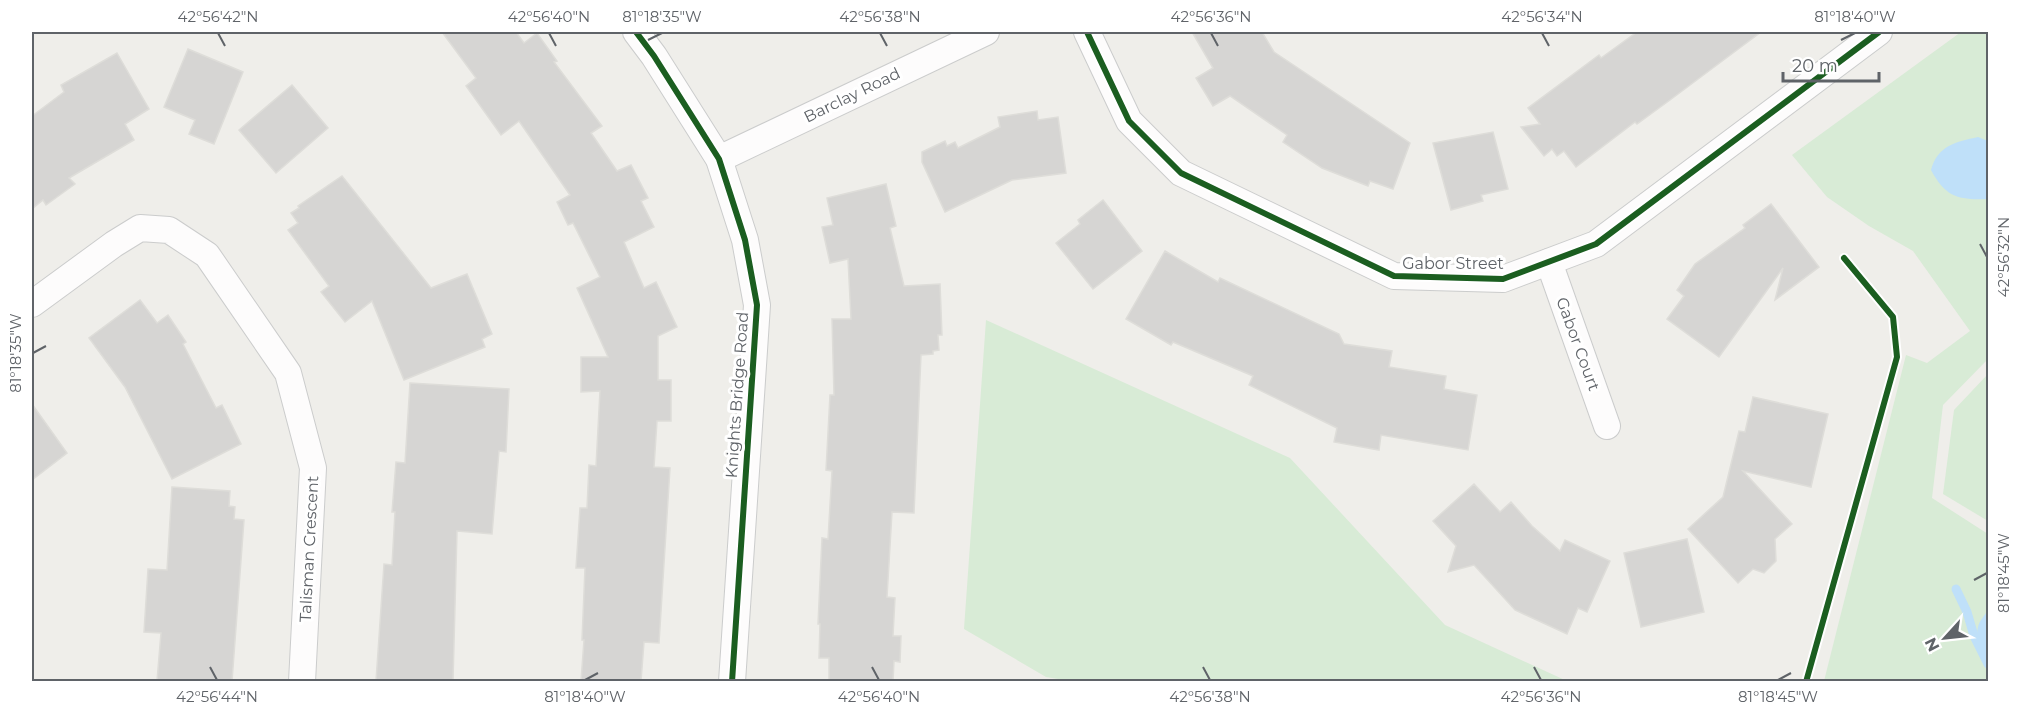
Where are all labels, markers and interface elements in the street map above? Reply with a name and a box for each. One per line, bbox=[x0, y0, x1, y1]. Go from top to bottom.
text: 42°56'42"N bbox=[178, 7, 258, 26]
text: 42°56'40"N bbox=[508, 7, 590, 26]
text: 81°18'35"W bbox=[622, 7, 702, 26]
text: 42°56'38"N bbox=[839, 7, 921, 26]
text: 42°56'36"N bbox=[1171, 7, 1251, 26]
text: 42°56'34"N bbox=[1501, 7, 1583, 26]
text: 81°18'40"W bbox=[1814, 7, 1896, 26]
scale bar bbox=[1783, 45, 1879, 83]
text: 20 m bbox=[1792, 55, 1838, 77]
street label: Barclay Road bbox=[801, 64, 903, 126]
text: 42°56'32"N bbox=[1994, 217, 2013, 297]
street label: Gabor Street bbox=[1402, 254, 1504, 273]
street label: Gabor Court bbox=[1552, 295, 1604, 394]
street label: Knights Bridge Road bbox=[722, 311, 752, 479]
text: 81°18'35"W bbox=[6, 313, 25, 393]
street label: Talisman Crescent bbox=[296, 475, 322, 623]
text: 81°18'45"W bbox=[1994, 533, 2013, 613]
north arrow bbox=[1915, 608, 1975, 668]
text: N bbox=[1921, 635, 1943, 655]
text: 42°56'44"N bbox=[176, 687, 258, 706]
text: 81°18'40"W bbox=[544, 687, 626, 706]
text: 42°56'40"N bbox=[838, 687, 920, 706]
text: 42°56'38"N bbox=[1169, 687, 1251, 706]
text: 42°56'36"N bbox=[1501, 687, 1581, 706]
text: 81°18'45"W bbox=[1738, 687, 1818, 706]

